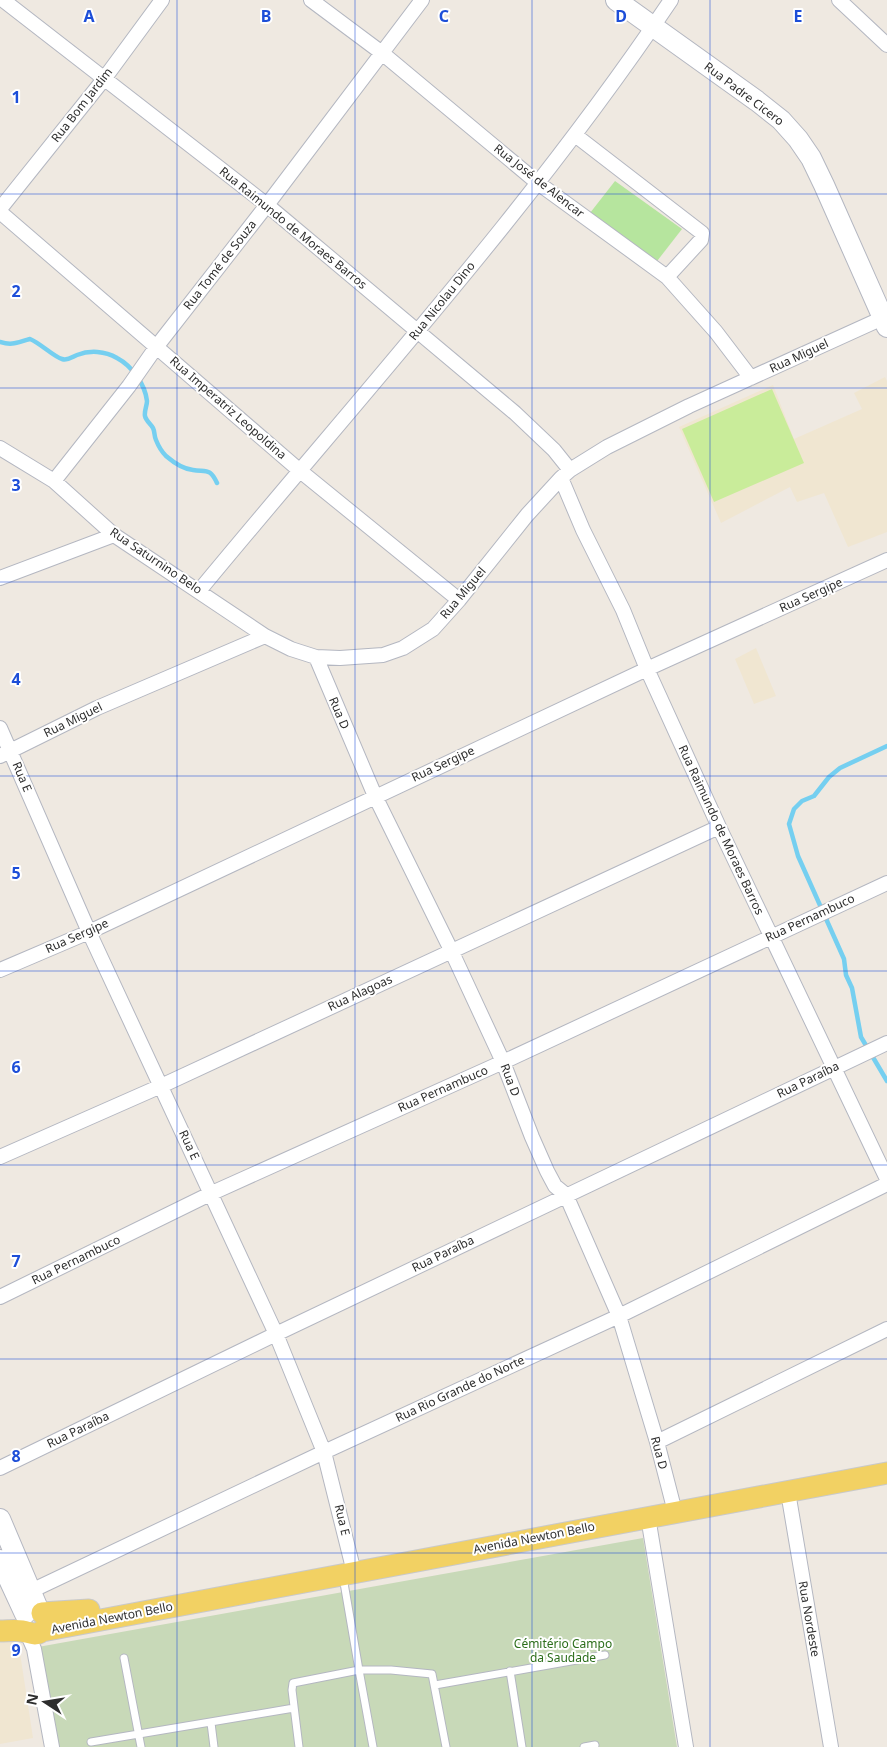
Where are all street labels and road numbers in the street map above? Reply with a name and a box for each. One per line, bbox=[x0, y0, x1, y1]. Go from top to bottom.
street label: Rua Padre Cicero bbox=[701, 58, 788, 129]
street label: Rua Bom Jardim bbox=[47, 64, 116, 146]
street label: Rua José de Alencar bbox=[491, 140, 588, 221]
street label: Rua Raimundo de Moraes Barros bbox=[216, 163, 371, 293]
street label: Rua Tomé de Souza bbox=[179, 216, 260, 313]
street label: Rua Nicolau Dino bbox=[405, 258, 479, 344]
street label: Rua Miguel bbox=[766, 334, 831, 377]
street label: Rua Imperatriz Leopoldina bbox=[166, 352, 290, 463]
street label: Rua Saturnino Belo bbox=[107, 523, 206, 598]
street label: Rua Miguel bbox=[436, 563, 489, 622]
street label: Rua Sergipe bbox=[776, 573, 845, 616]
street label: Rua D bbox=[325, 694, 354, 732]
street label: Rua Miguel bbox=[41, 698, 105, 741]
street label: Rua Sergipe bbox=[409, 741, 477, 786]
street label: Rua Raimundo de Moraes Barros bbox=[675, 742, 768, 918]
street label: Rua E bbox=[9, 759, 36, 795]
street label: Rua Pernambuco bbox=[762, 889, 857, 946]
street label: Rua Sergipe bbox=[42, 914, 111, 957]
street label: Rua Alagoas bbox=[325, 970, 395, 1015]
street label: Rua Paraíba bbox=[774, 1057, 842, 1102]
street label: Rua Pernambuco bbox=[395, 1061, 491, 1116]
street label: Rua D bbox=[497, 1061, 524, 1099]
street label: Rua E bbox=[175, 1127, 204, 1163]
street label: Rua Pernambuco bbox=[29, 1231, 123, 1288]
street label: Rua Paraíba bbox=[409, 1231, 477, 1276]
street label: Rua Rio Grande do Norte bbox=[392, 1351, 527, 1426]
street label: Rua Paraíba bbox=[44, 1407, 112, 1452]
street label: Rua D bbox=[647, 1434, 672, 1471]
street label: Rua E bbox=[331, 1503, 354, 1537]
street label: Avenida Newton Bello bbox=[472, 1517, 596, 1558]
street label: Rua Nordeste bbox=[794, 1580, 825, 1658]
street label: Avenida Newton Bello bbox=[50, 1597, 174, 1638]

